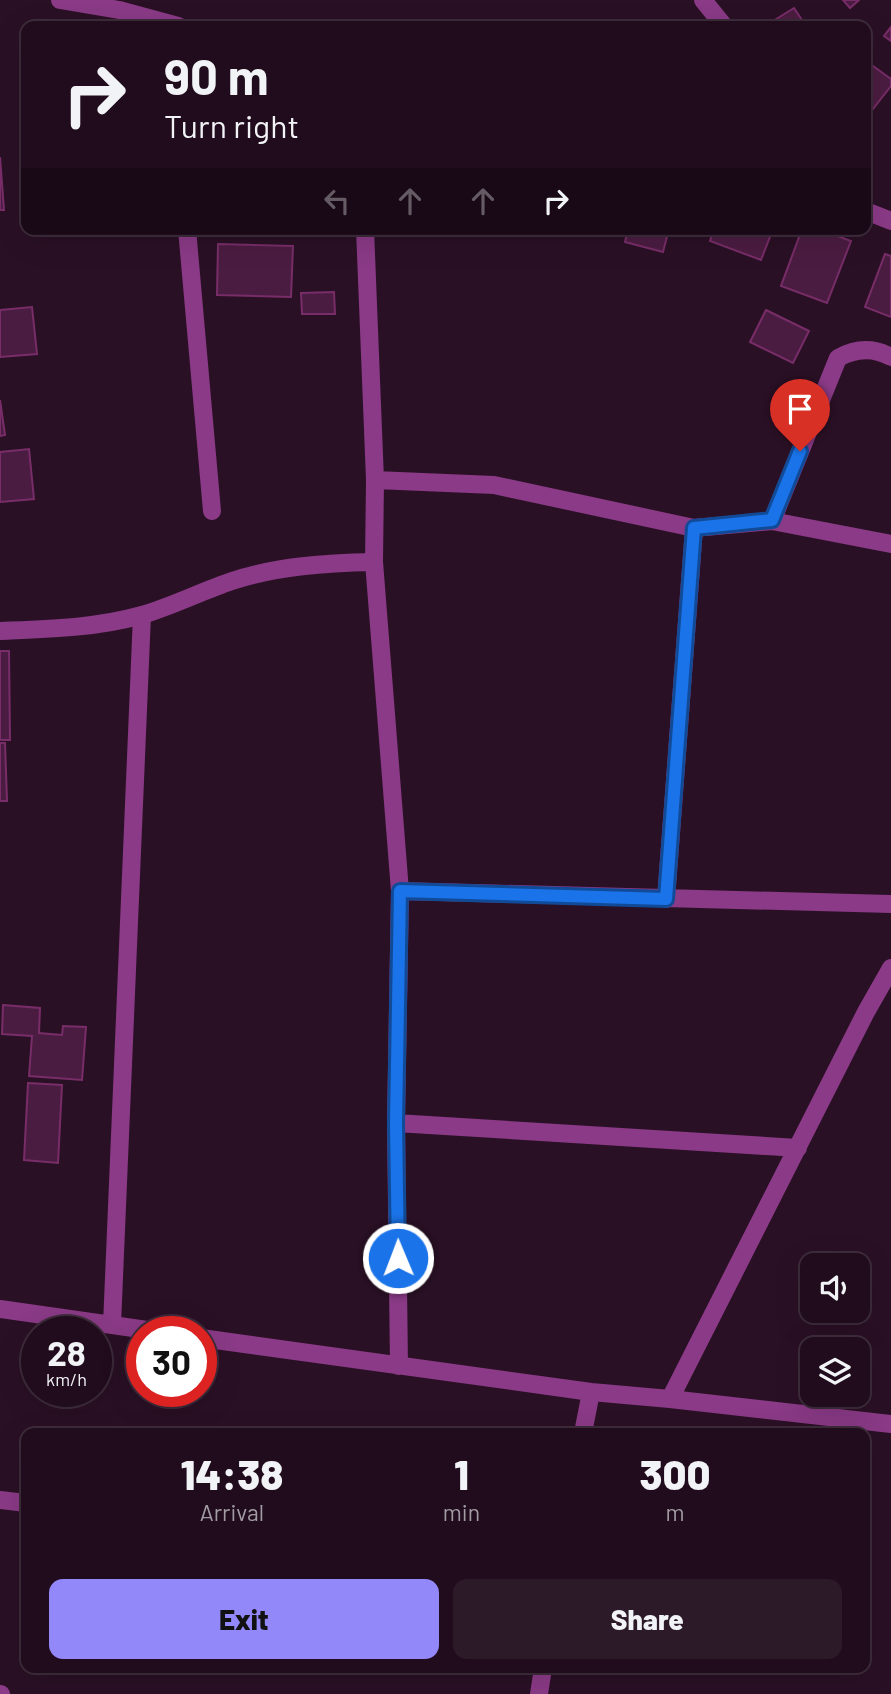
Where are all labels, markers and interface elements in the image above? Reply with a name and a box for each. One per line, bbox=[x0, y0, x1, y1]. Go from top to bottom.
text: 90 m bbox=[164, 46, 269, 105]
icon: right bbox=[49, 49, 140, 140]
text: Turn right bbox=[164, 106, 299, 144]
icon: left bbox=[318, 182, 356, 220]
icon: ahead bbox=[391, 182, 429, 220]
icon: ahead bbox=[464, 182, 502, 220]
icon: right bbox=[537, 182, 575, 220]
pin bbox=[770, 379, 830, 451]
icon: arrive bbox=[781, 390, 819, 428]
position arrow bbox=[361, 1221, 435, 1295]
map controls bbox=[800, 1253, 870, 1407]
button: sound bbox=[800, 1253, 870, 1323]
speed limit sign: 30 bbox=[126, 1316, 217, 1407]
text: 28 bbox=[47, 1331, 86, 1373]
button: layers bbox=[800, 1337, 870, 1407]
text: km/h bbox=[46, 1368, 87, 1390]
text: 14:38 bbox=[180, 1448, 283, 1498]
text: 1 bbox=[454, 1448, 469, 1498]
text: 300 bbox=[640, 1448, 711, 1498]
text: Arrival bbox=[200, 1498, 264, 1526]
text: min bbox=[443, 1498, 480, 1526]
text: m bbox=[665, 1498, 685, 1526]
button: Exit bbox=[49, 1579, 439, 1659]
button: Share bbox=[453, 1579, 842, 1659]

